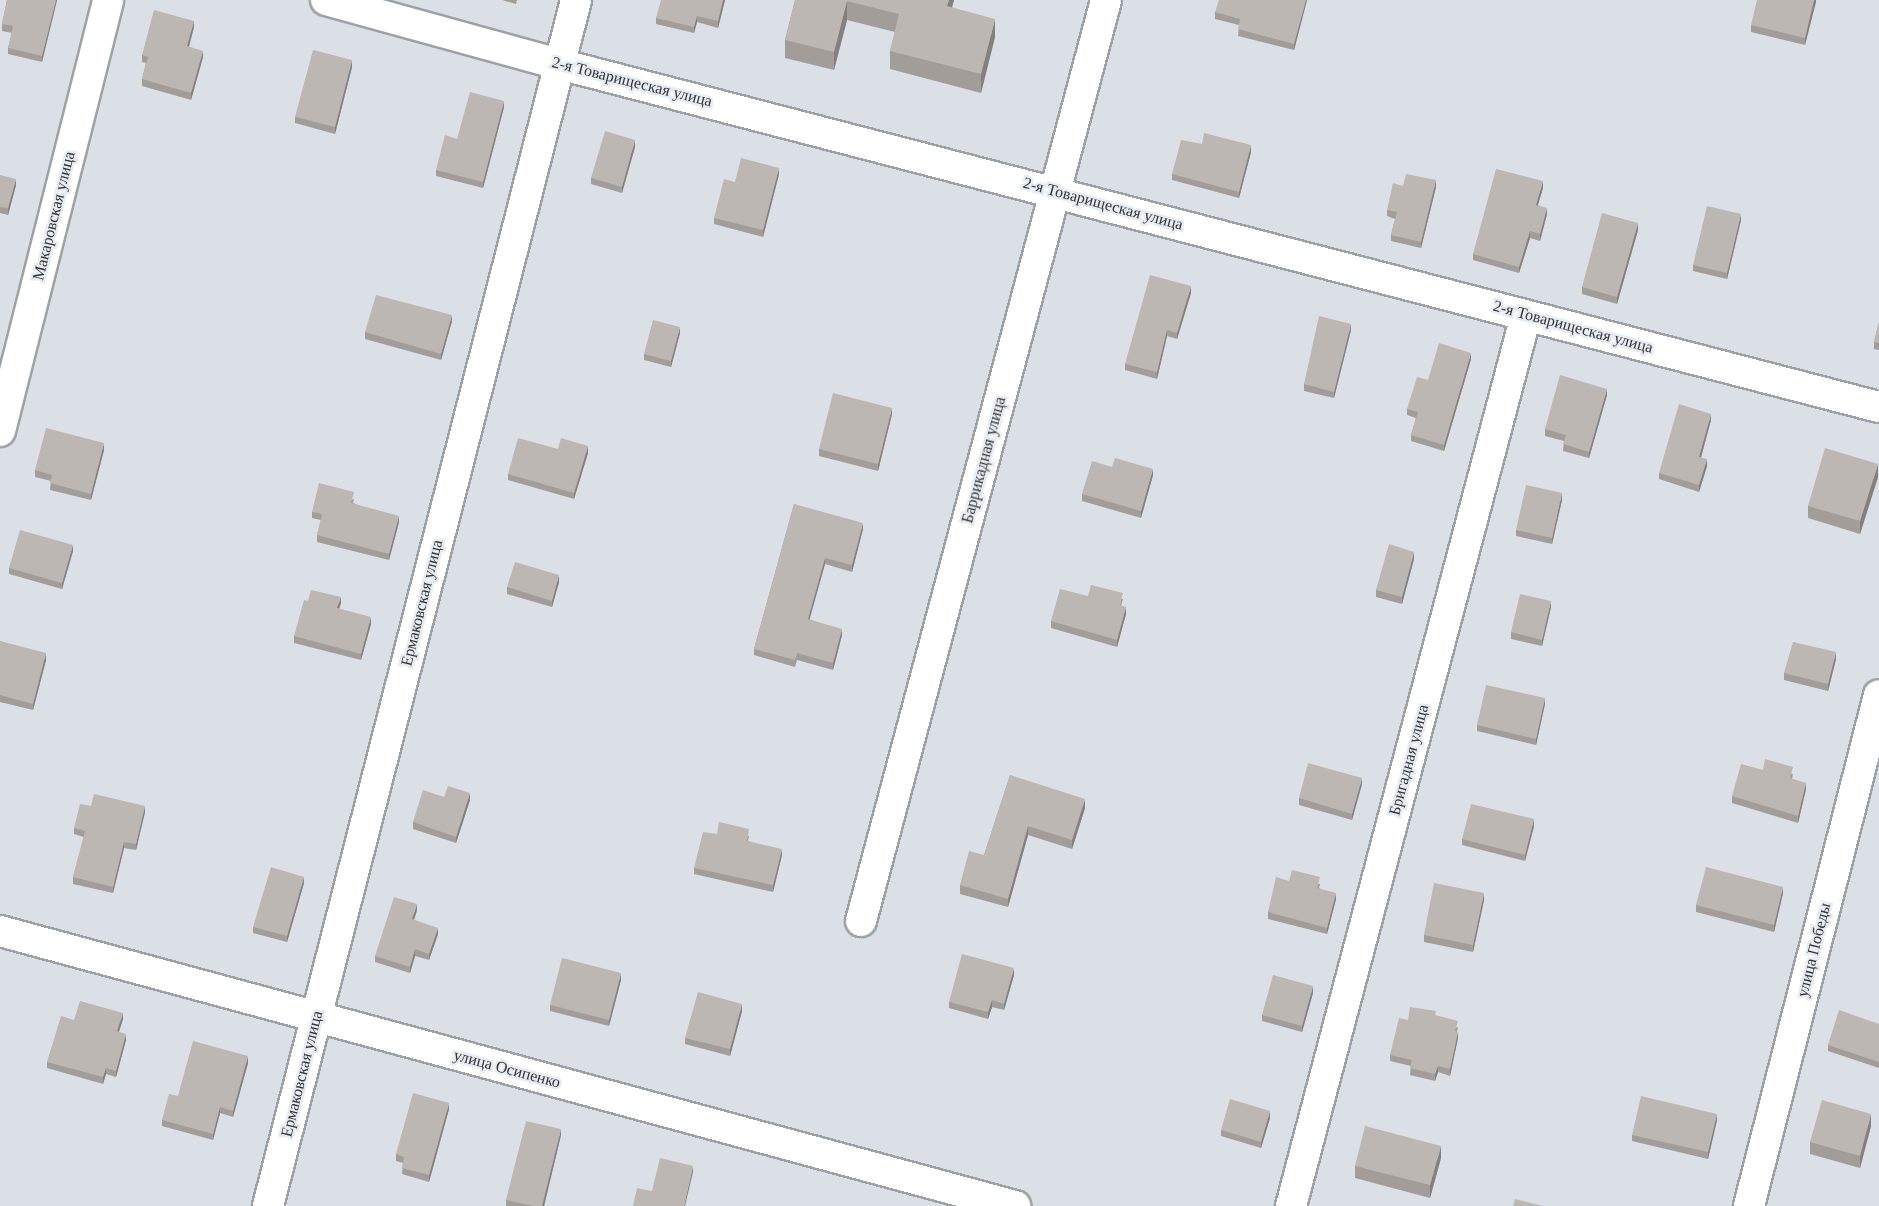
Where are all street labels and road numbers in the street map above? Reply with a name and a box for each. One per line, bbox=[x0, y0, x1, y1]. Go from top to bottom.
street label: 2-я Товарищеская улица bbox=[550, 53, 714, 111]
street label: Макаровская улица bbox=[29, 150, 79, 282]
street label: 2-я Товарищеская улица bbox=[1021, 173, 1185, 235]
street label: 2-я Товарищеская улица bbox=[1491, 296, 1655, 358]
street label: Баррикадная улица bbox=[958, 395, 1010, 525]
street label: Ермаковская улица bbox=[397, 538, 447, 668]
street label: Бригадная улица bbox=[1385, 702, 1433, 818]
street label: улица Победы bbox=[1793, 901, 1835, 999]
street label: Ермаковская улица bbox=[277, 1009, 327, 1139]
street label: улица Осипенко bbox=[451, 1046, 563, 1092]

